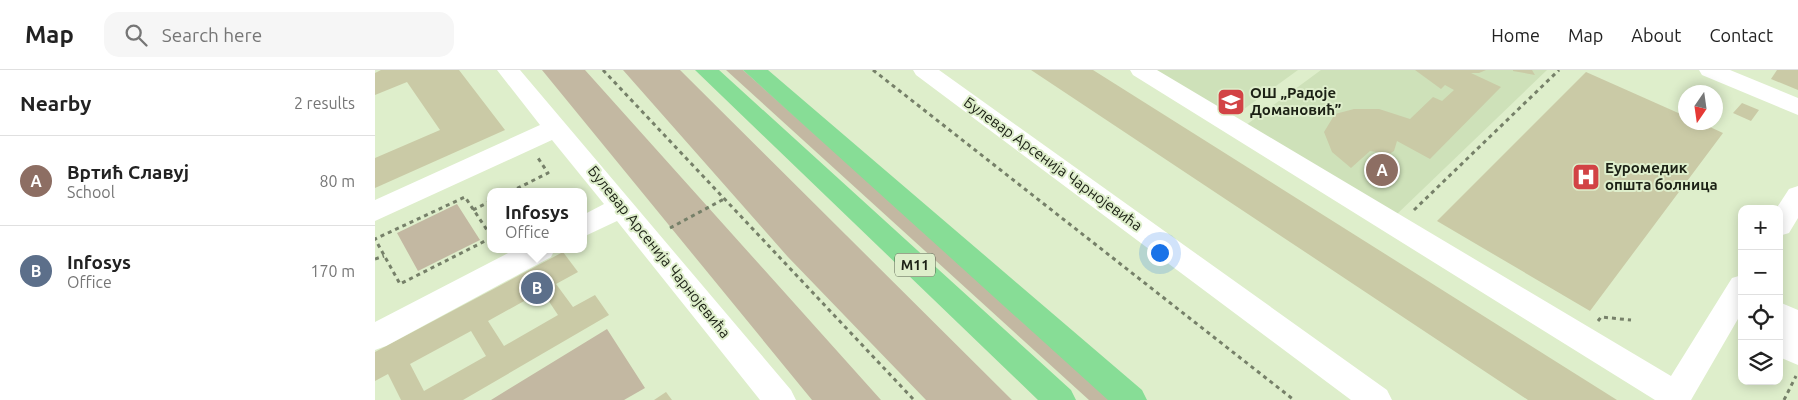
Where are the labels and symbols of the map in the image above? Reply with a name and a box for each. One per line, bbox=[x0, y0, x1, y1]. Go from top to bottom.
place label: ОШ „Радоје Домановић” bbox=[1250, 84, 1341, 118]
north arrow bbox=[1678, 85, 1723, 130]
school or university icon: ОШ „Радоје Домановић” bbox=[1216, 87, 1246, 117]
street label: Булевар Арсенија Чарнојевића bbox=[961, 93, 1146, 234]
pin: A bbox=[1366, 151, 1398, 189]
place label: Еуромедик општа болница bbox=[1605, 159, 1718, 193]
street label: Булевар Арсенија Чарнојевића bbox=[585, 162, 734, 341]
hospital icon: Еуромедик општа болница bbox=[1571, 162, 1601, 192]
your location bbox=[1147, 240, 1173, 266]
road number: M11 bbox=[895, 254, 935, 276]
pin: B bbox=[521, 269, 553, 307]

